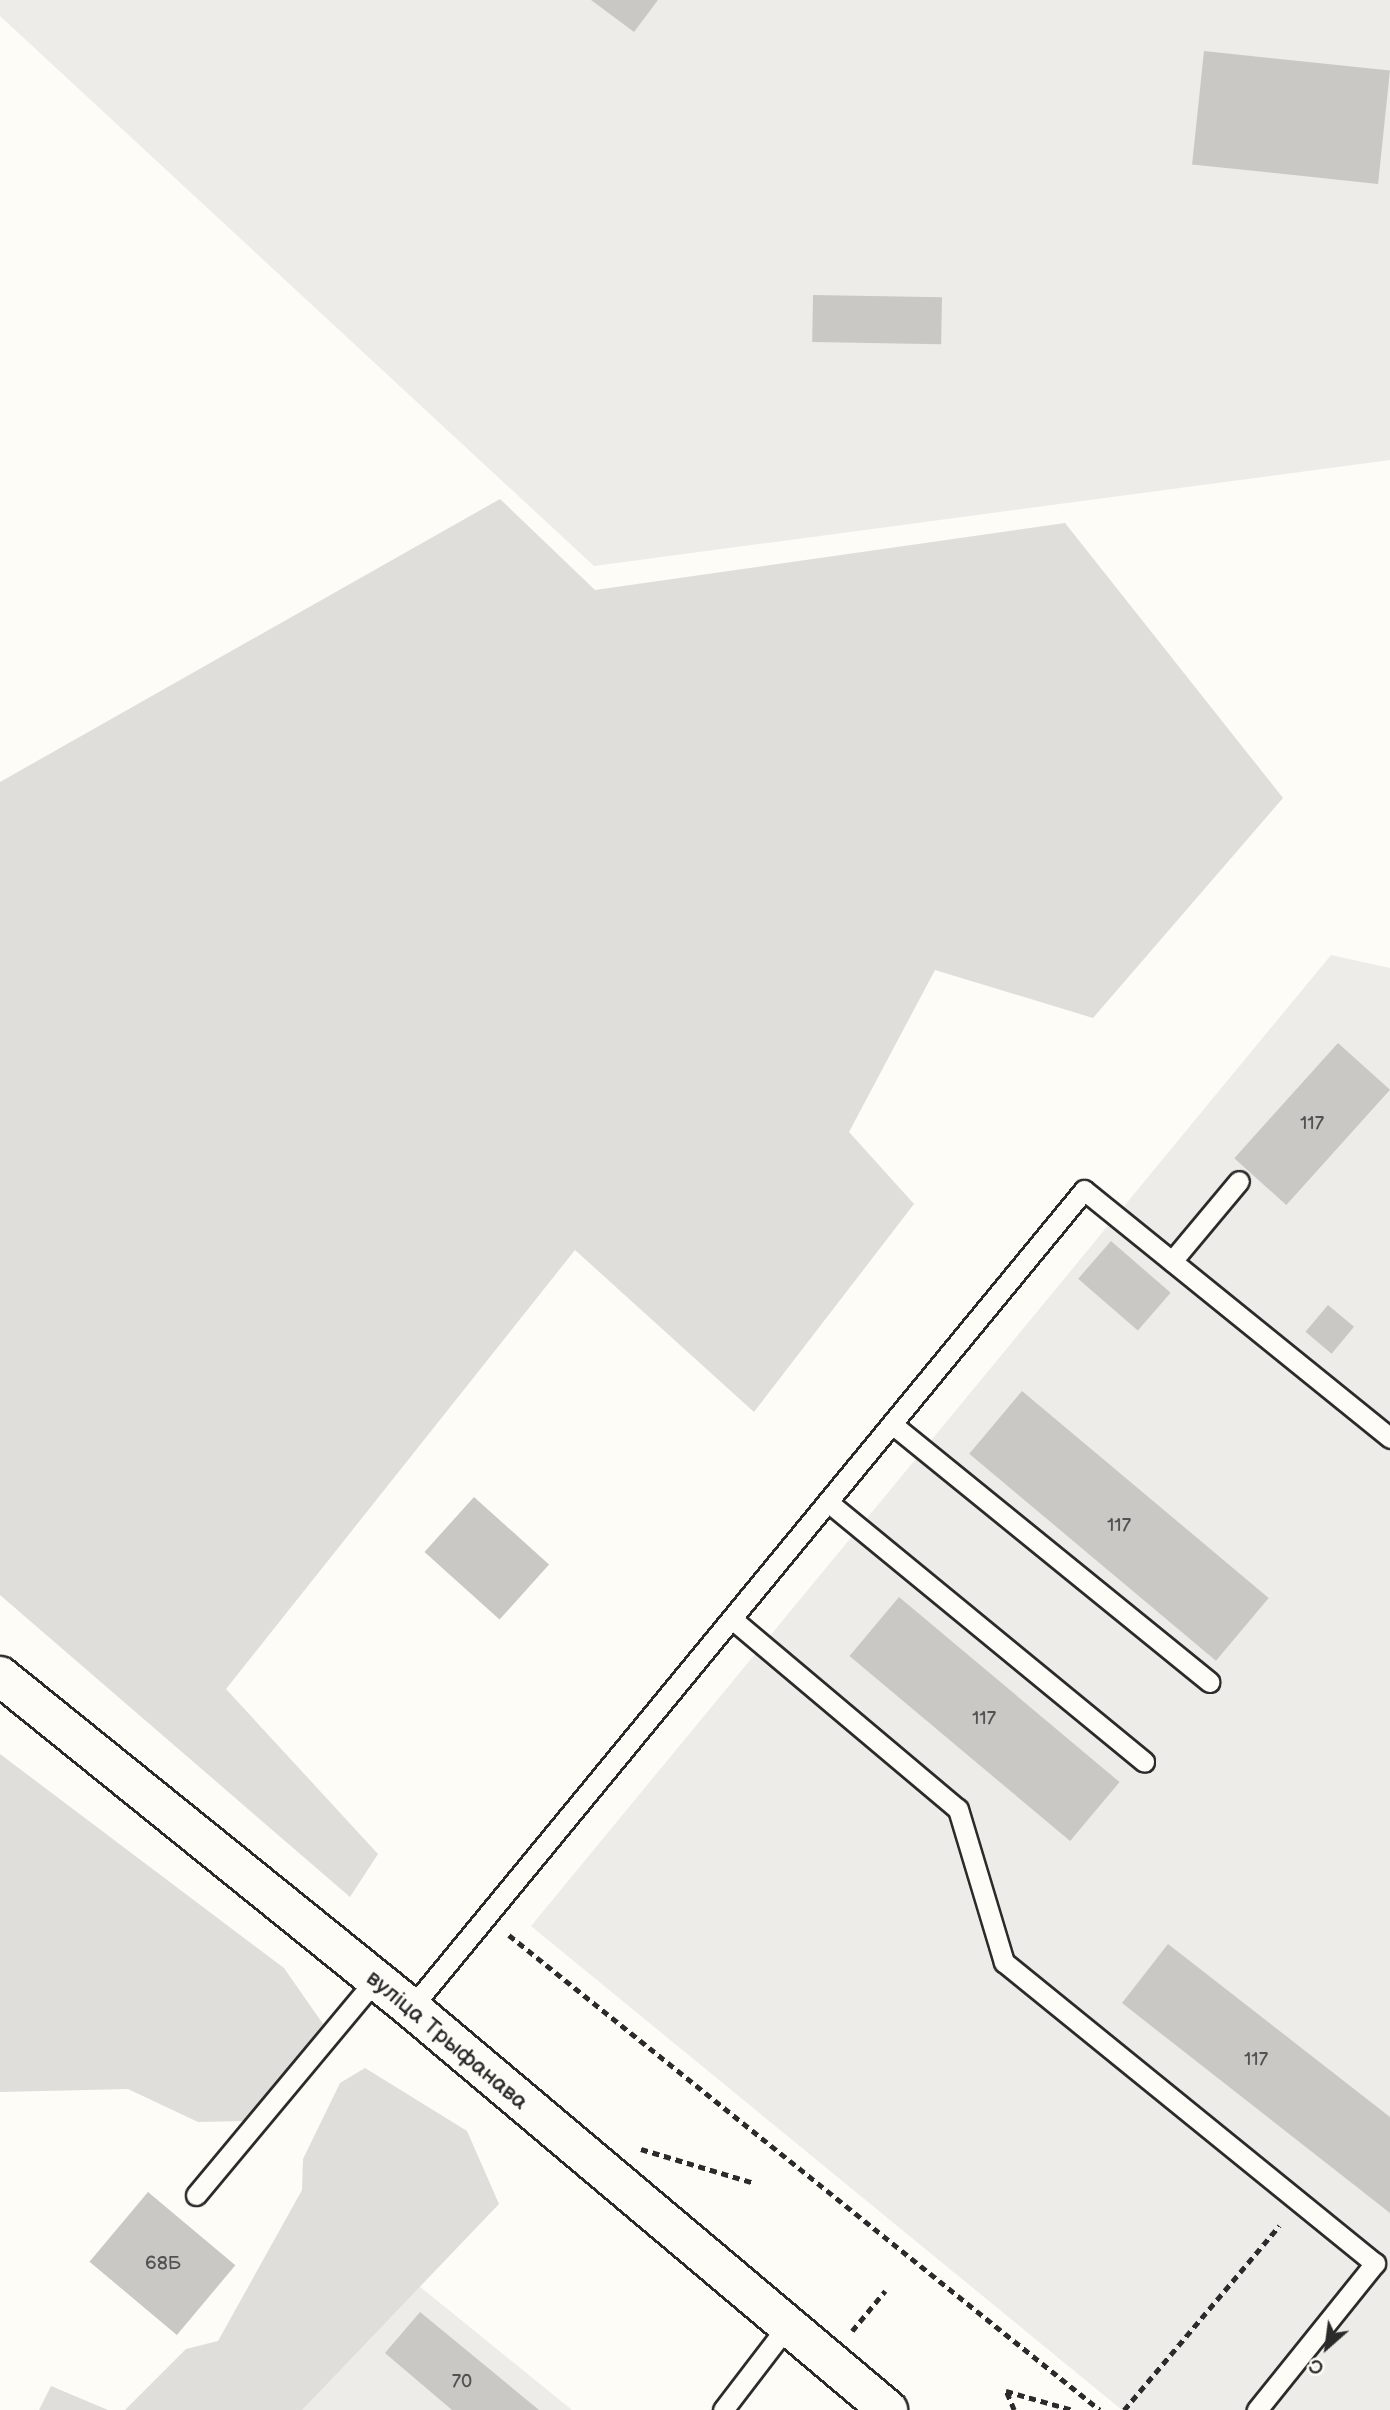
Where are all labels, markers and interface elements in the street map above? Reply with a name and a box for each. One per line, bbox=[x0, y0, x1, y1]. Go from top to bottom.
house number: 117 bbox=[1300, 1113, 1324, 1135]
house number: 117 bbox=[1107, 1515, 1131, 1537]
house number: 117 bbox=[972, 1708, 996, 1730]
street label: вуліца Трыфанава bbox=[361, 1964, 533, 2116]
house number: 117 bbox=[1244, 2049, 1268, 2071]
house number: 68Б bbox=[145, 2253, 181, 2275]
north arrow bbox=[1292, 2312, 1362, 2382]
text: С bbox=[1306, 2353, 1328, 2379]
house number: 70 bbox=[452, 2371, 472, 2393]

